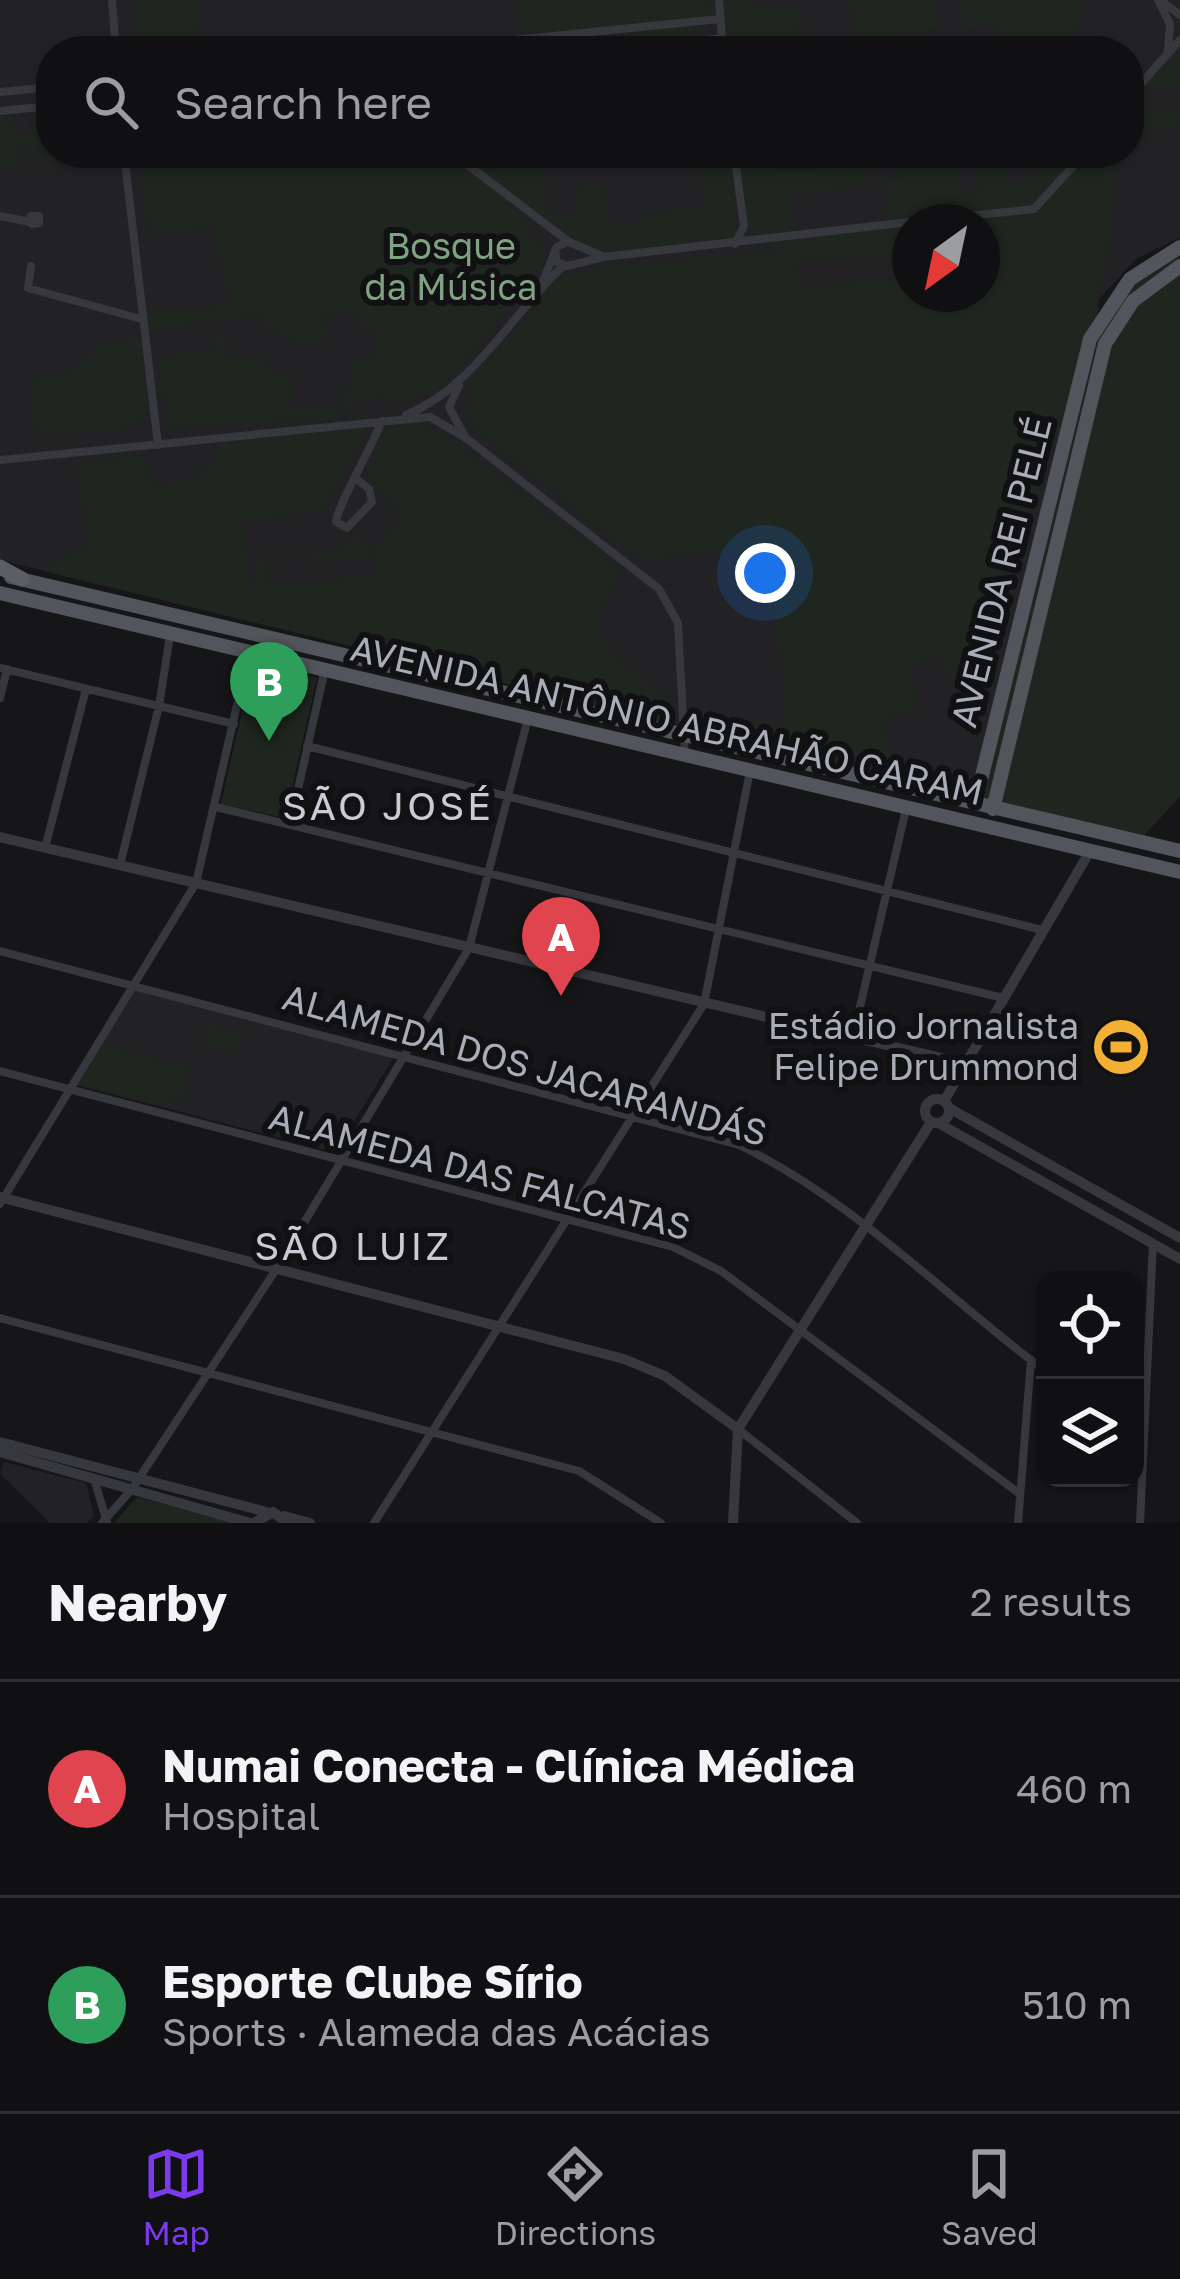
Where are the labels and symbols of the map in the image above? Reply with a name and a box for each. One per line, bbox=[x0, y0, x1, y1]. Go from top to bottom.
north arrow bbox=[892, 204, 1000, 312]
park label: Bosque da Música bbox=[365, 224, 537, 308]
street label: AVENIDA REI PELÉ bbox=[941, 412, 1060, 731]
your location bbox=[735, 543, 795, 603]
street label: AVENIDA ANTÔNIO ABRAHÃO CARAM bbox=[347, 626, 988, 813]
pin: B bbox=[230, 642, 308, 741]
district label: SÃO JOSÉ bbox=[282, 782, 494, 829]
pin: A bbox=[522, 897, 600, 996]
street label: ALAMEDA DOS JACARANDÁS bbox=[278, 975, 772, 1154]
place label: Estádio Jornalista Felipe Drummond bbox=[768, 1004, 1079, 1088]
sports icon: Estádio Jornalista Felipe Drummond bbox=[1090, 1016, 1152, 1078]
street label: ALAMEDA DAS FALCATAS bbox=[265, 1095, 695, 1248]
district label: SÃO LUIZ bbox=[254, 1222, 452, 1269]

